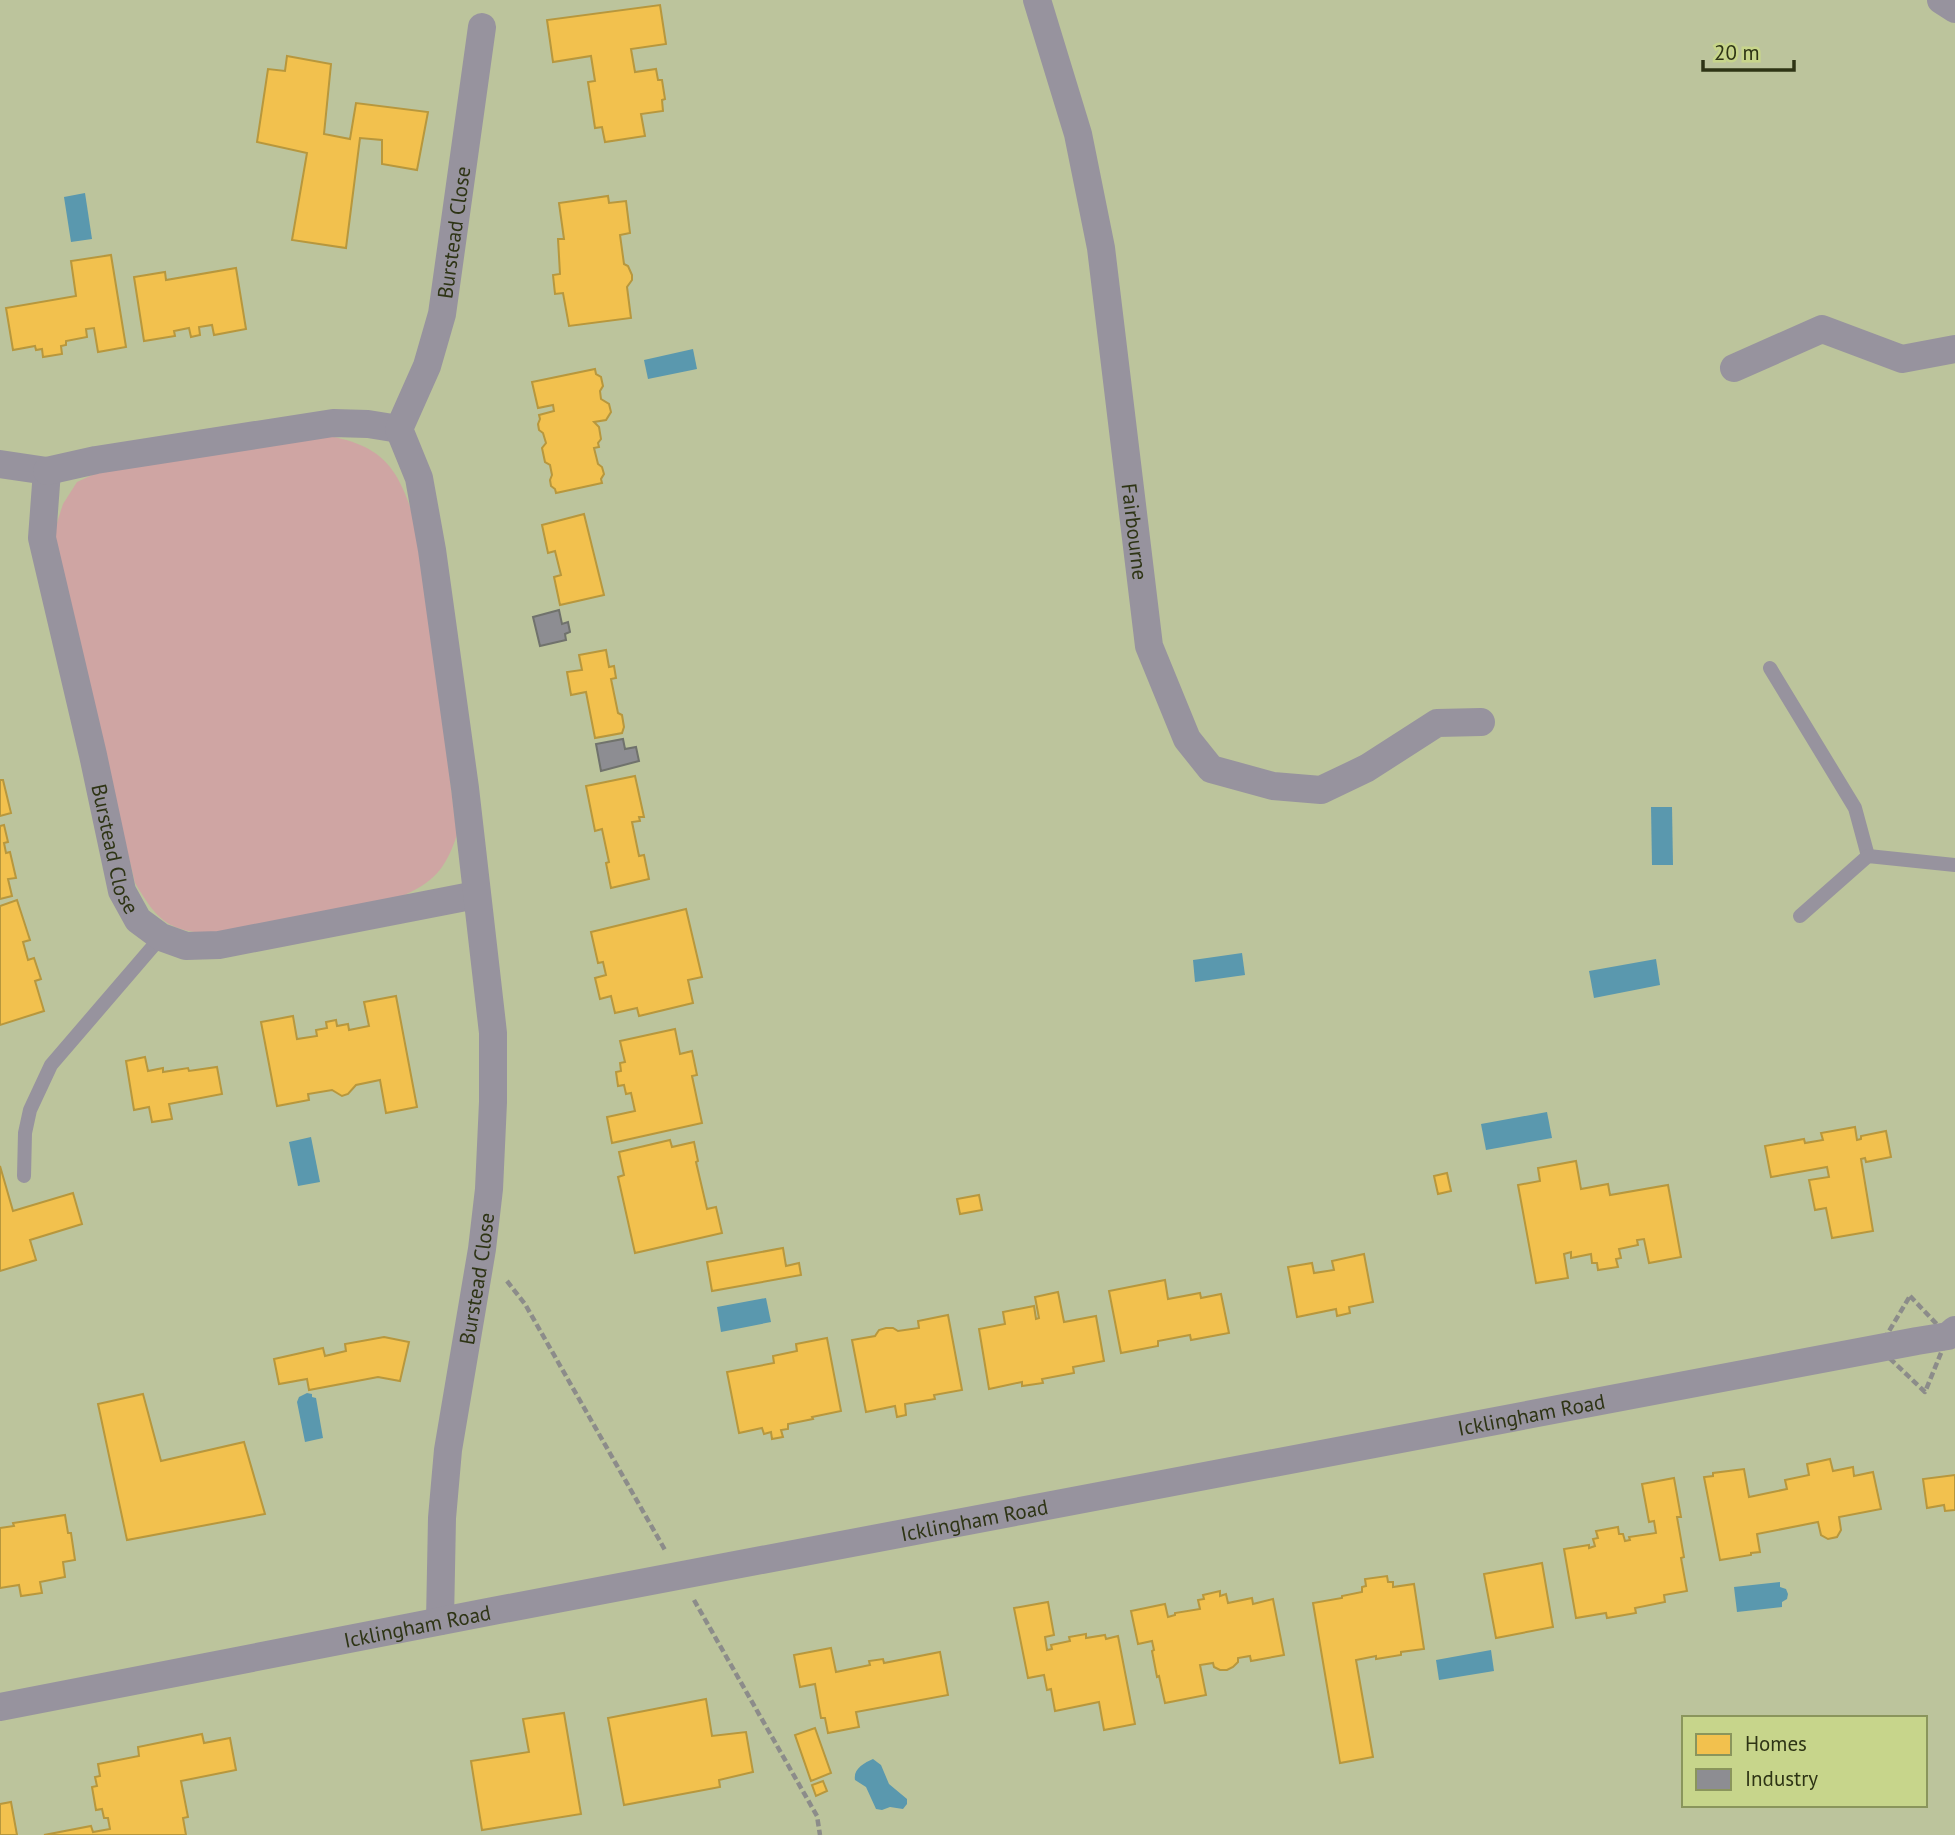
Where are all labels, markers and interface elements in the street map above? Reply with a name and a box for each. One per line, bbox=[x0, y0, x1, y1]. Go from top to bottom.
scale bar bbox=[1703, 28, 1794, 72]
text: 20 m bbox=[1714, 39, 1760, 66]
street label: Burstead Close bbox=[431, 165, 476, 300]
street label: Fairbourne bbox=[1116, 482, 1154, 581]
street label: Burstead Close bbox=[86, 781, 145, 919]
street label: Burstead Close bbox=[453, 1211, 500, 1347]
street label: Icklingham Road bbox=[1455, 1387, 1607, 1441]
street label: Icklingham Road bbox=[898, 1493, 1050, 1547]
street label: Icklingham Road bbox=[341, 1598, 493, 1653]
legend bbox=[1682, 1716, 1927, 1807]
text: Homes bbox=[1745, 1730, 1807, 1757]
text: Industry bbox=[1745, 1765, 1818, 1792]

